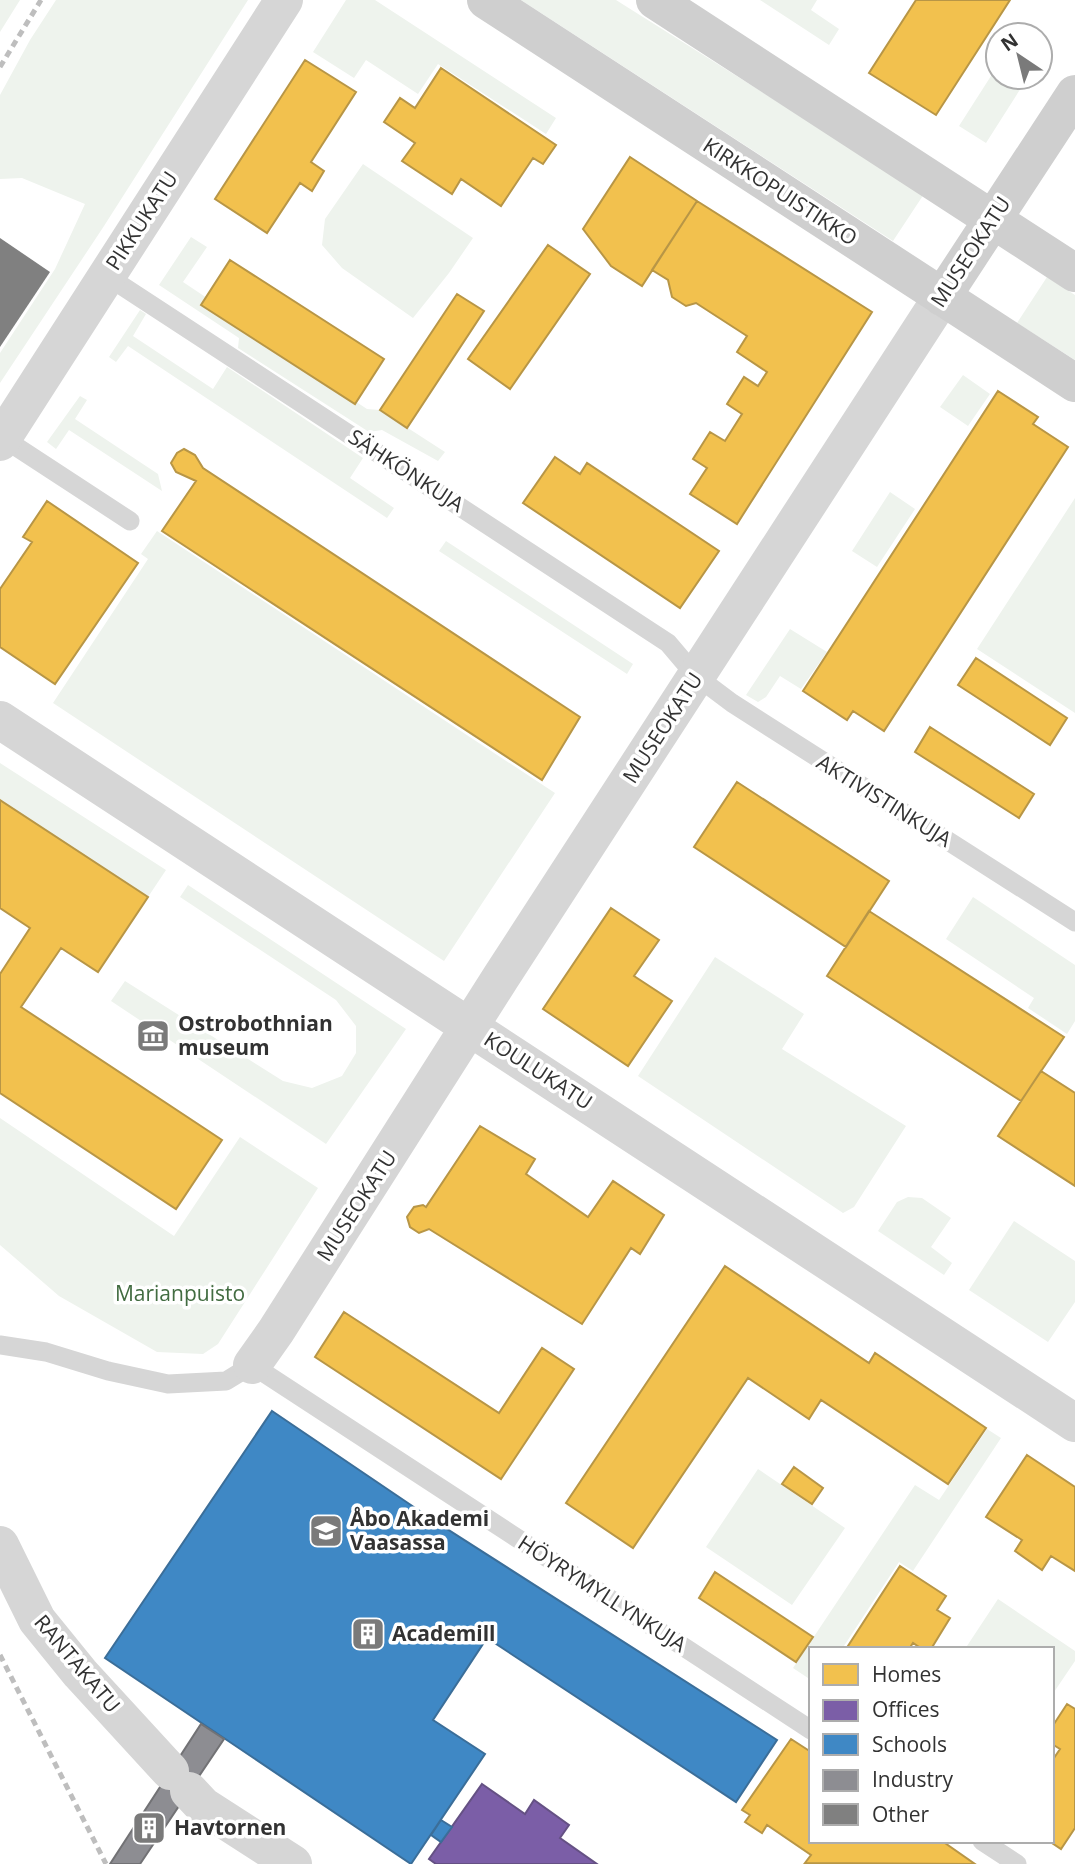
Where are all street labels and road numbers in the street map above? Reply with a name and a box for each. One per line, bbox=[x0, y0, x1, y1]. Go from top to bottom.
street label: KIRKKOPUISTIKKO bbox=[698, 131, 863, 252]
street label: PIKKUKATU bbox=[99, 166, 184, 275]
street label: MUSEOKATU bbox=[924, 191, 1016, 312]
street label: SÄHKÖNKUJA bbox=[343, 422, 470, 518]
street label: MUSEOKATU bbox=[616, 667, 708, 788]
street label: AKTIVISTINKUJA bbox=[812, 748, 958, 853]
street label: KOULUKATU bbox=[479, 1025, 598, 1116]
street label: MUSEOKATU bbox=[310, 1145, 402, 1266]
street label: HÖYRYMYLLYNKUJA bbox=[513, 1528, 693, 1659]
street label: RANTAKATU bbox=[28, 1608, 127, 1718]

